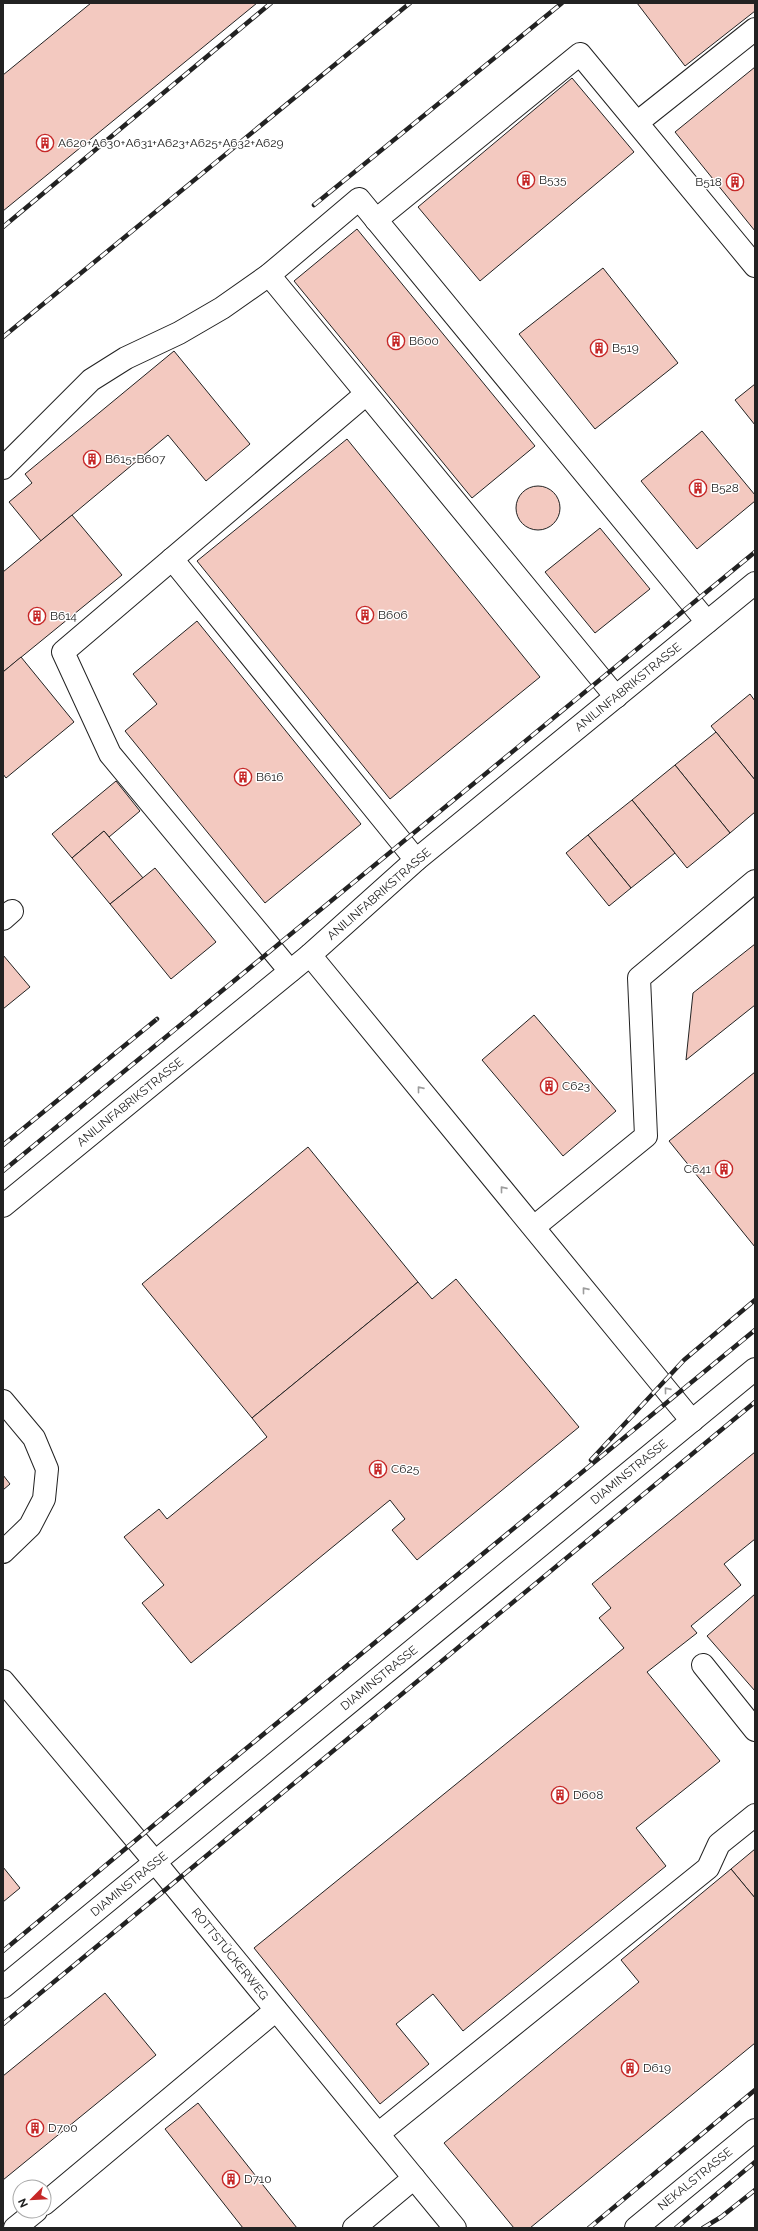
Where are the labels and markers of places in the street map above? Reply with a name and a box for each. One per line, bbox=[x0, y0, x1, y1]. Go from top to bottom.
building icon: A620+A630+A631+A623+A625+A632+A629 bbox=[35, 133, 55, 153]
place label: A620+A630+A631+A623+A625+A632+A629 bbox=[58, 136, 284, 150]
building icon: B535 bbox=[516, 170, 536, 190]
building icon: B518 bbox=[725, 172, 745, 192]
place label: B535 bbox=[539, 173, 567, 187]
place label: B518 bbox=[695, 175, 722, 189]
building icon: B600 bbox=[386, 331, 406, 351]
place label: B600 bbox=[409, 334, 439, 348]
building icon: B519 bbox=[589, 338, 609, 358]
place label: B519 bbox=[612, 341, 639, 355]
building icon: B615+B607 bbox=[82, 449, 102, 469]
place label: B615+B607 bbox=[105, 452, 166, 466]
building icon: B528 bbox=[688, 478, 708, 498]
place label: B528 bbox=[711, 481, 739, 495]
building icon: B606 bbox=[355, 605, 375, 625]
building icon: B614 bbox=[27, 606, 47, 626]
place label: B606 bbox=[378, 608, 408, 622]
place label: B614 bbox=[50, 609, 77, 623]
building icon: B616 bbox=[233, 767, 253, 787]
place label: B616 bbox=[256, 770, 284, 784]
building icon: C623 bbox=[539, 1076, 559, 1096]
place label: C623 bbox=[562, 1079, 590, 1093]
building icon: C641 bbox=[714, 1159, 734, 1179]
place label: C641 bbox=[684, 1162, 711, 1176]
building icon: C625 bbox=[368, 1459, 388, 1479]
place label: C625 bbox=[391, 1462, 420, 1476]
building icon: D608 bbox=[550, 1785, 570, 1805]
place label: D608 bbox=[573, 1788, 603, 1802]
building icon: D619 bbox=[620, 2058, 640, 2078]
place label: D619 bbox=[643, 2061, 671, 2075]
building icon: D700 bbox=[25, 2118, 45, 2138]
place label: D700 bbox=[48, 2121, 78, 2135]
building icon: D710 bbox=[221, 2169, 241, 2189]
place label: D710 bbox=[244, 2172, 271, 2186]

